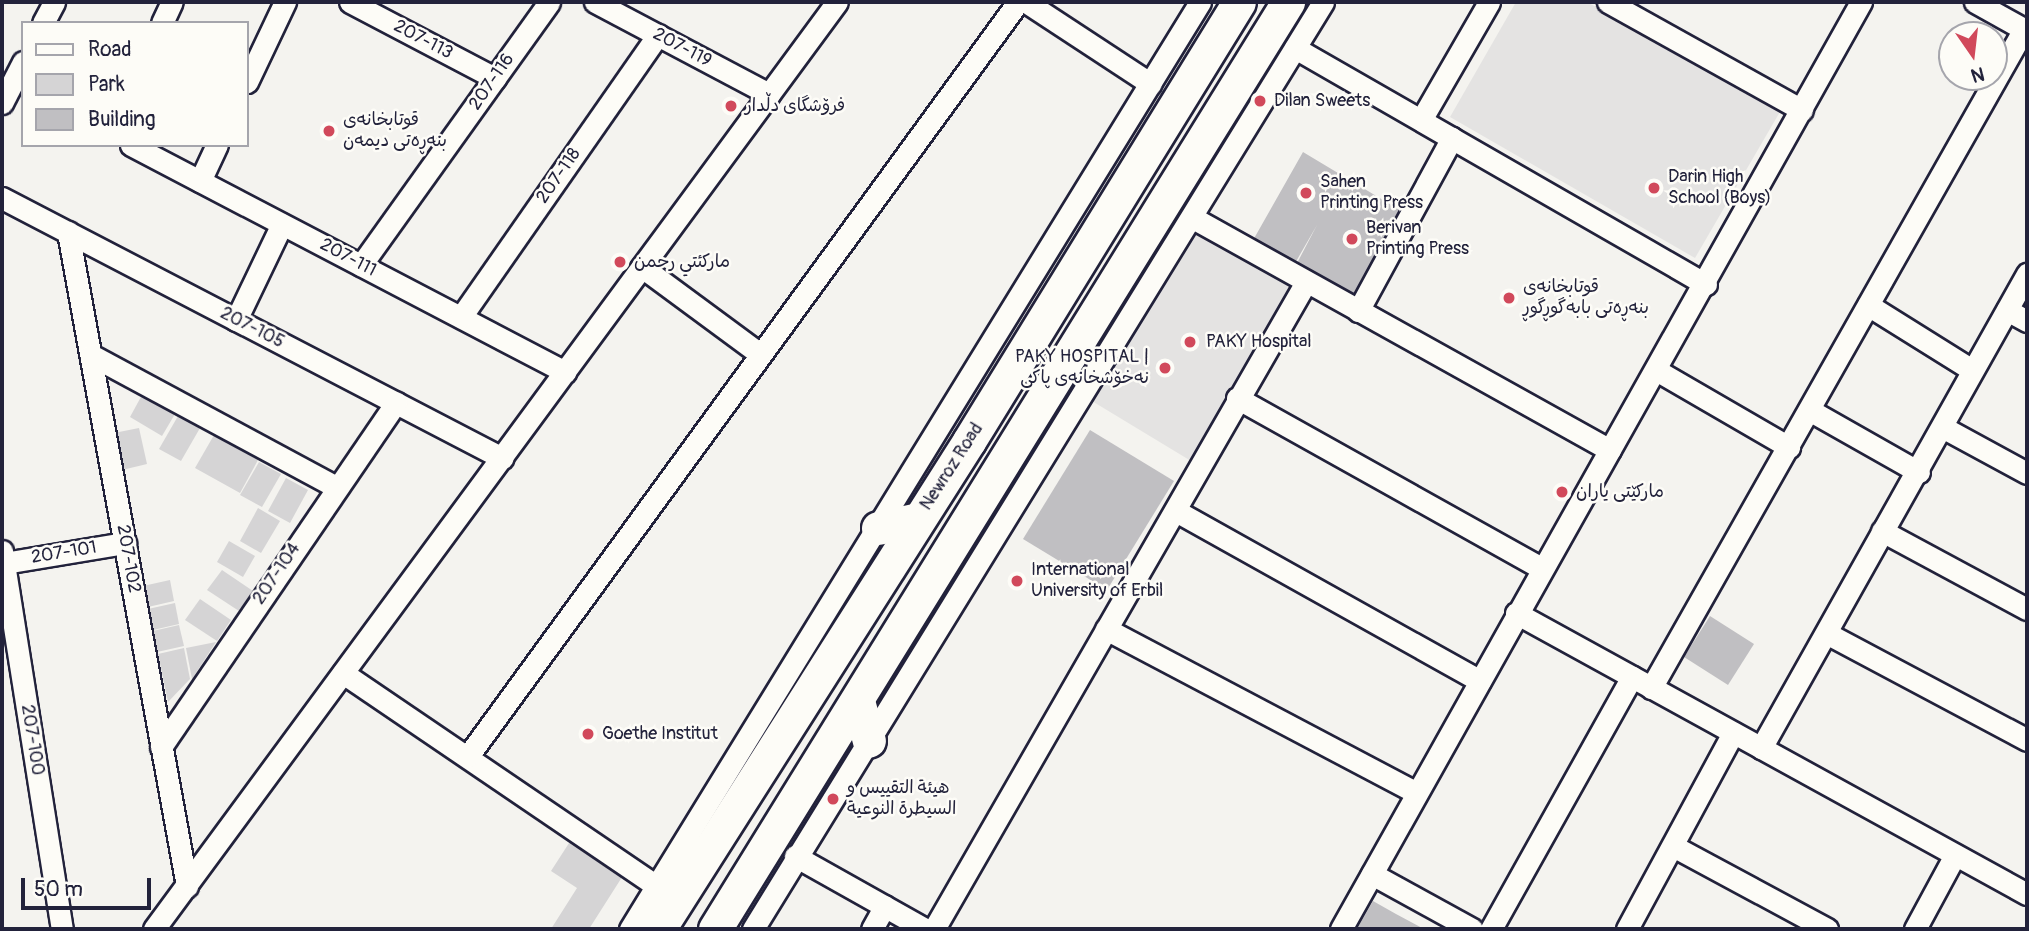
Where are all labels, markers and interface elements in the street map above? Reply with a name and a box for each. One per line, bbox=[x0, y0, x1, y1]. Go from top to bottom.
street label: 207-113 bbox=[390, 16, 456, 64]
legend bbox=[21, 21, 248, 147]
north arrow bbox=[1938, 21, 2008, 91]
street label: 207-119 bbox=[649, 24, 715, 72]
text: Road bbox=[88, 36, 132, 63]
street label: 207-116 bbox=[465, 50, 519, 114]
text: N bbox=[1968, 61, 1987, 88]
text: Park bbox=[88, 71, 125, 98]
place label: Dilan Sweets bbox=[1274, 90, 1370, 112]
marker: Dilan Sweets bbox=[1252, 93, 1268, 109]
place label: فرۆشگای دڵدار bbox=[745, 95, 845, 117]
marker: فرۆشگای دڵدار bbox=[723, 98, 739, 114]
text: Building bbox=[88, 106, 155, 133]
place label: قوتابخانەی بنەڕەتی دیمەن bbox=[343, 110, 447, 152]
marker: قوتابخانەی بنەڕەتی دیمەن bbox=[321, 123, 337, 139]
street label: 207-118 bbox=[532, 144, 586, 208]
place label: Darin High School (Boys) bbox=[1668, 167, 1771, 210]
place label: Sahen Printing Press bbox=[1320, 172, 1423, 214]
marker: Darin High School (Boys) bbox=[1646, 180, 1662, 196]
marker: Sahen Printing Press bbox=[1298, 185, 1314, 201]
place label: Berivan Printing Press bbox=[1366, 218, 1469, 260]
marker: Berivan Printing Press bbox=[1344, 231, 1360, 247]
street label: 207-111 bbox=[316, 234, 380, 282]
place label: ماركئتي رحمن bbox=[634, 251, 730, 273]
marker: ماركئتي رحمن bbox=[612, 254, 628, 270]
place label: قوتابخانەی بنەڕەتی بابەگوڕگوڕ bbox=[1523, 277, 1649, 320]
marker: قوتابخانەی بنەڕەتی بابەگوڕگوڕ bbox=[1501, 290, 1517, 306]
street label: 207-105 bbox=[217, 303, 287, 353]
place label: PAKY Hospital bbox=[1206, 331, 1312, 353]
marker: PAKY Hospital bbox=[1180, 332, 1200, 352]
place label: PAKY HOSPITAL | نەخۆشخانەی پاکی bbox=[1015, 347, 1149, 390]
marker: PAKY HOSPITAL | نەخۆشخانەی پاکی bbox=[1155, 358, 1175, 378]
street label: Newroz Road bbox=[916, 419, 988, 515]
place label: مارکێتی یاران bbox=[1576, 481, 1664, 503]
marker: مارکێتی یاران bbox=[1554, 484, 1570, 500]
street label: 207-102 bbox=[111, 523, 145, 595]
street label: 207-101 bbox=[30, 537, 98, 569]
street label: 207-104 bbox=[249, 539, 305, 609]
place label: International University of Erbil bbox=[1031, 560, 1163, 602]
marker: International University of Erbil bbox=[1009, 573, 1025, 589]
street label: 207-100 bbox=[16, 703, 48, 777]
place label: Goethe Institut bbox=[602, 723, 718, 745]
marker: Goethe Institut bbox=[580, 726, 596, 742]
place label: هيئة التقييس و السيطرة النوعية bbox=[847, 778, 956, 820]
marker: هيئة التقييس و السيطرة النوعية bbox=[825, 791, 841, 807]
scale bar bbox=[24, 864, 154, 908]
text: 50 m bbox=[34, 876, 83, 903]

